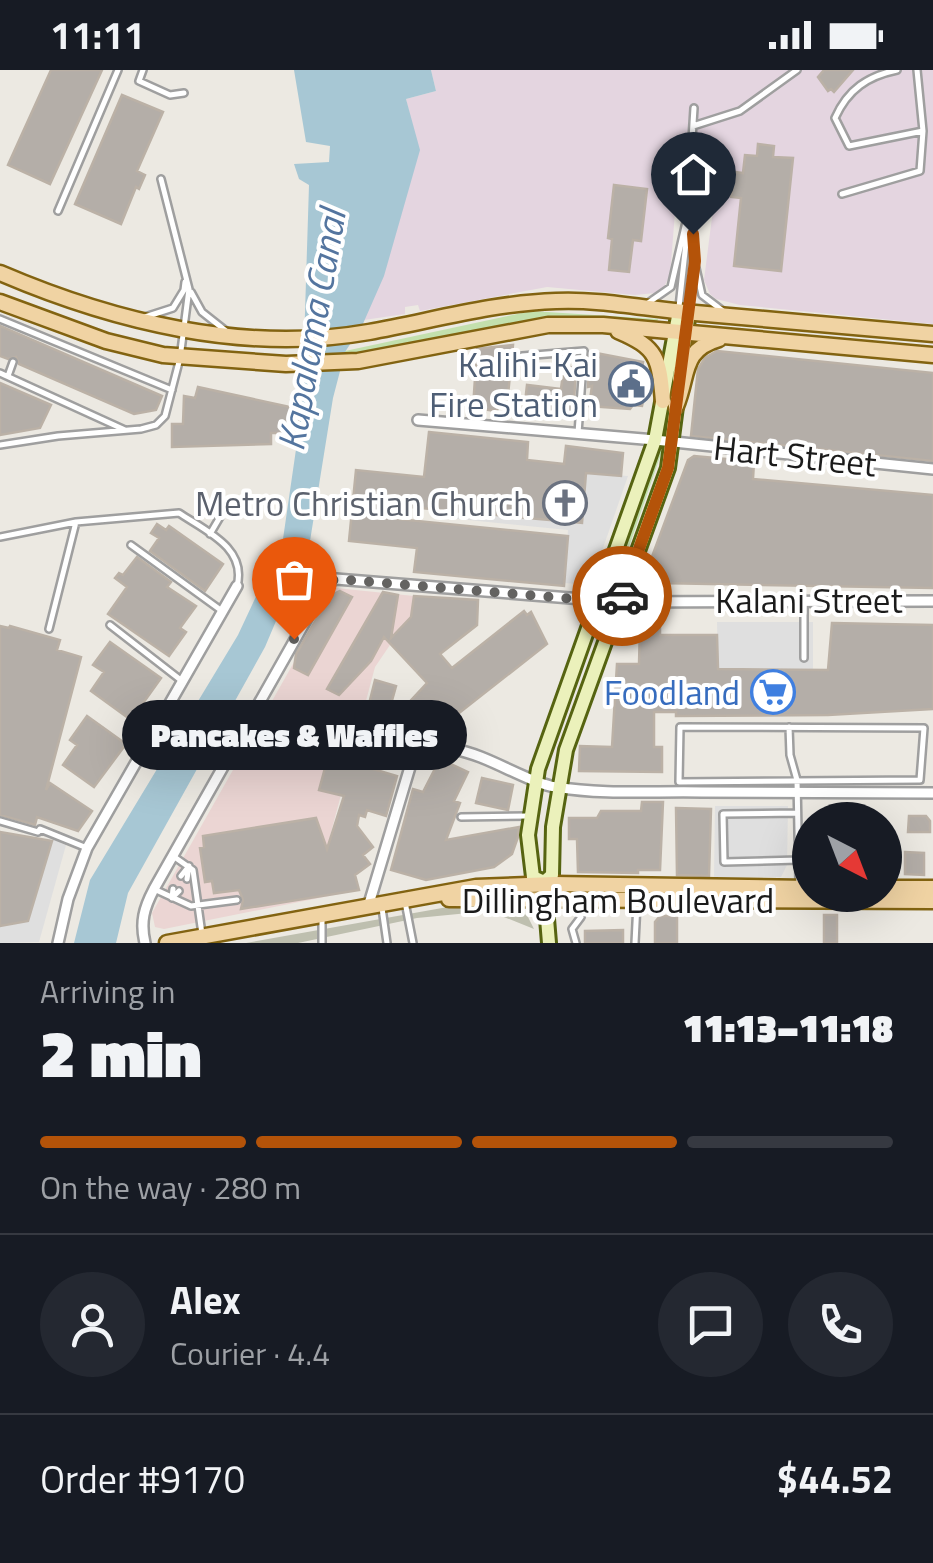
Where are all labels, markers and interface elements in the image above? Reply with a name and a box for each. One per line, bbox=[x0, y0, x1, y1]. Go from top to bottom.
text: 11:11 bbox=[50, 6, 145, 64]
pin bbox=[651, 132, 736, 235]
icon: home bbox=[666, 147, 721, 202]
water label: Kapalama Canal bbox=[261, 201, 361, 455]
place label: Kalihi-Kai Fire Station bbox=[429, 337, 598, 431]
public building icon: Kalihi-Kai Fire Station bbox=[608, 361, 654, 407]
street label: Hart Street bbox=[711, 420, 879, 490]
place label: Metro Christian Church bbox=[195, 476, 532, 530]
church icon: Metro Christian Church bbox=[542, 480, 588, 526]
pin bbox=[252, 537, 337, 640]
courier bbox=[572, 546, 672, 646]
icon: bag bbox=[267, 552, 322, 607]
icon: car bbox=[595, 569, 650, 624]
street label: Kalani Street bbox=[715, 573, 903, 627]
place label: Foodland bbox=[604, 665, 740, 719]
supermarket icon: Foodland bbox=[750, 669, 796, 715]
callout: Pancakes & Waffles bbox=[121, 699, 466, 769]
text: Pancakes & Waffles bbox=[151, 711, 438, 759]
north arrow bbox=[792, 802, 902, 912]
map controls bbox=[792, 802, 902, 912]
street label: Dillingham Boulevard bbox=[462, 873, 774, 927]
text: Arriving in bbox=[40, 967, 176, 1015]
text: 11:13–11:18 bbox=[683, 999, 893, 1057]
text: 2 min bbox=[40, 1003, 201, 1102]
text: On the way · 280 m bbox=[40, 1163, 301, 1211]
text: Alex bbox=[170, 1271, 241, 1329]
button: person bbox=[40, 1272, 145, 1377]
button: chat bbox=[658, 1272, 763, 1377]
button: phone bbox=[788, 1272, 893, 1377]
text: Courier · 4.4 bbox=[170, 1329, 330, 1377]
text: Order #9170 bbox=[40, 1450, 245, 1508]
text: $44.52 bbox=[777, 1450, 893, 1508]

